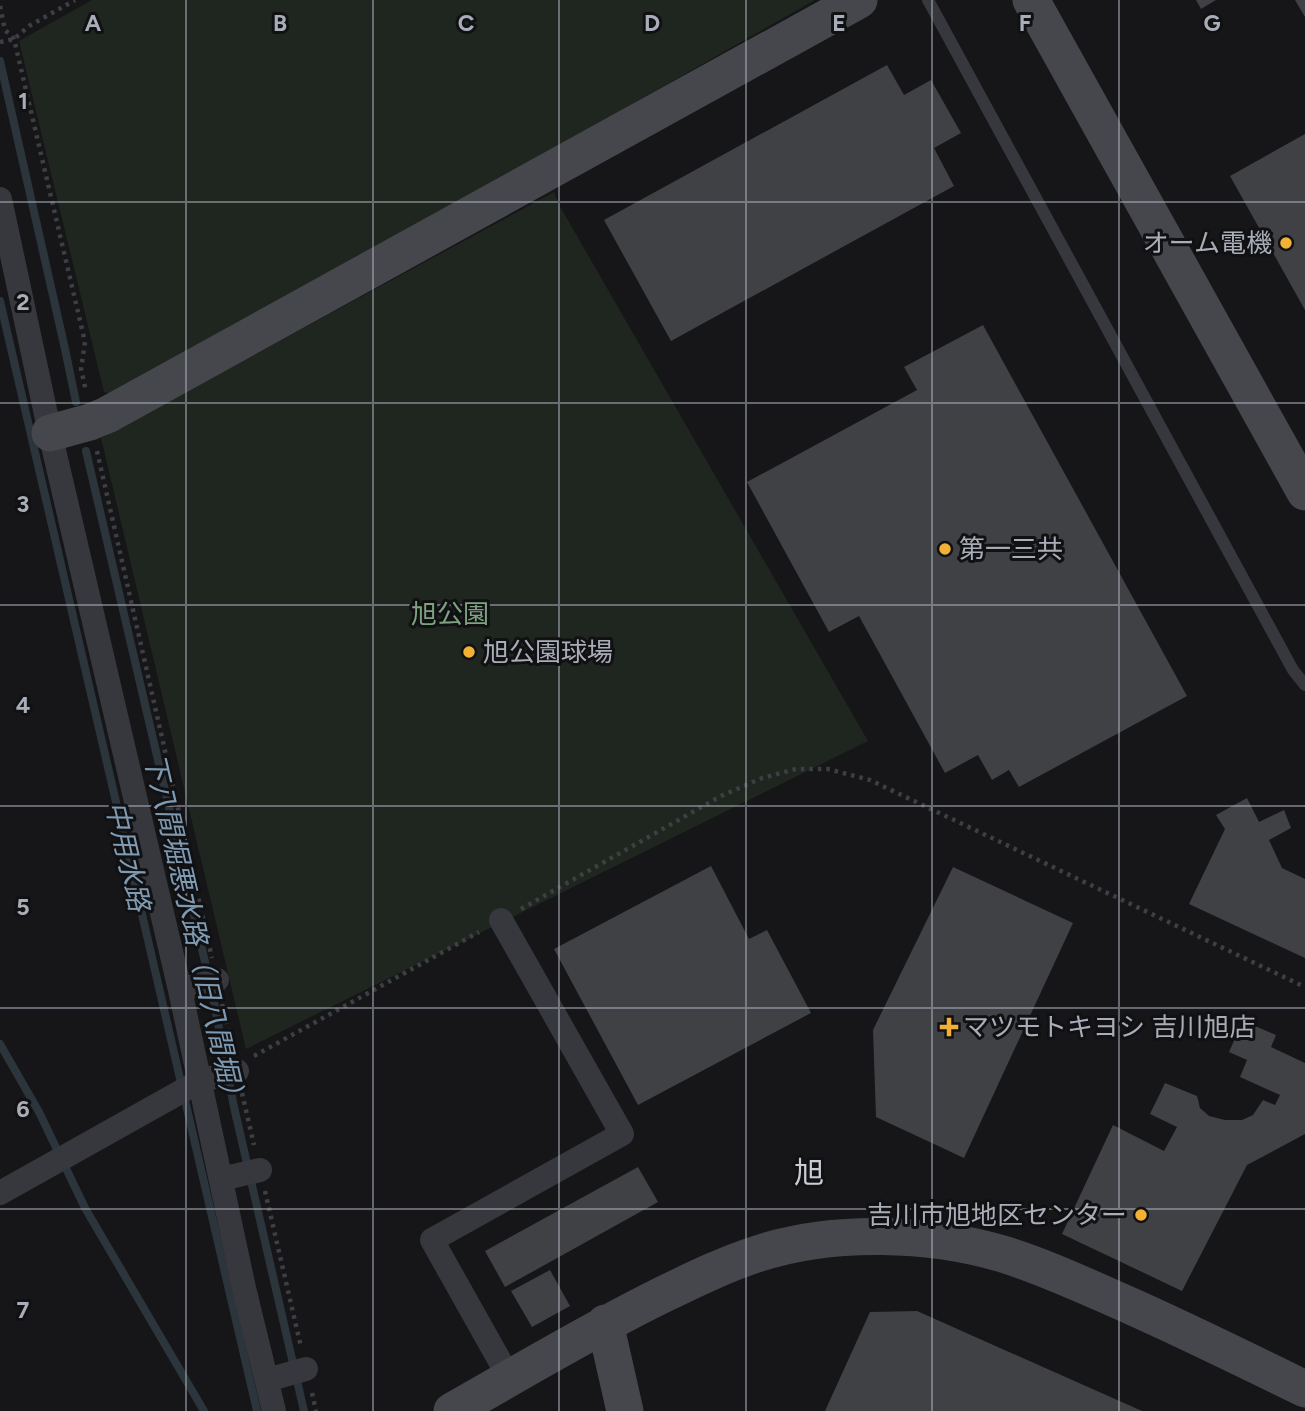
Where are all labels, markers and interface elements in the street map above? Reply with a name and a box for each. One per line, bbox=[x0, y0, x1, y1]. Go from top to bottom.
text: A bbox=[85, 9, 102, 37]
text: B bbox=[273, 9, 287, 37]
text: C bbox=[458, 9, 475, 37]
text: D bbox=[644, 9, 660, 37]
text: E bbox=[832, 9, 846, 37]
text: F bbox=[1019, 9, 1032, 37]
text: G bbox=[1203, 9, 1221, 37]
text: 1 bbox=[18, 87, 28, 115]
place label: オーム電機 bbox=[1143, 227, 1272, 259]
marker: オーム電機 bbox=[1278, 235, 1294, 251]
text: 2 bbox=[16, 288, 30, 316]
text: 3 bbox=[17, 490, 29, 518]
place label: 第一三共 bbox=[959, 533, 1063, 565]
marker: 第一三共 bbox=[937, 541, 953, 557]
park label: 旭公園 bbox=[411, 598, 489, 630]
place label: 旭公園球場 bbox=[483, 636, 613, 668]
marker: 旭公園球場 bbox=[461, 644, 477, 660]
text: 4 bbox=[16, 691, 30, 719]
water label: 下八間堀悪水路（旧八間堀） bbox=[137, 750, 253, 1112]
water label: 中用水路 bbox=[99, 798, 158, 916]
text: 5 bbox=[16, 893, 30, 921]
place label: マツモトキヨシ 吉川旭店 bbox=[963, 1011, 1255, 1043]
marker: マツモトキヨシ 吉川旭店 bbox=[941, 1019, 957, 1035]
text: 6 bbox=[16, 1095, 30, 1123]
district label: 旭 bbox=[794, 1154, 824, 1191]
place label: 吉川市旭地区センター bbox=[867, 1199, 1127, 1231]
marker: 吉川市旭地区センター bbox=[1133, 1207, 1149, 1223]
text: 7 bbox=[17, 1296, 30, 1324]

